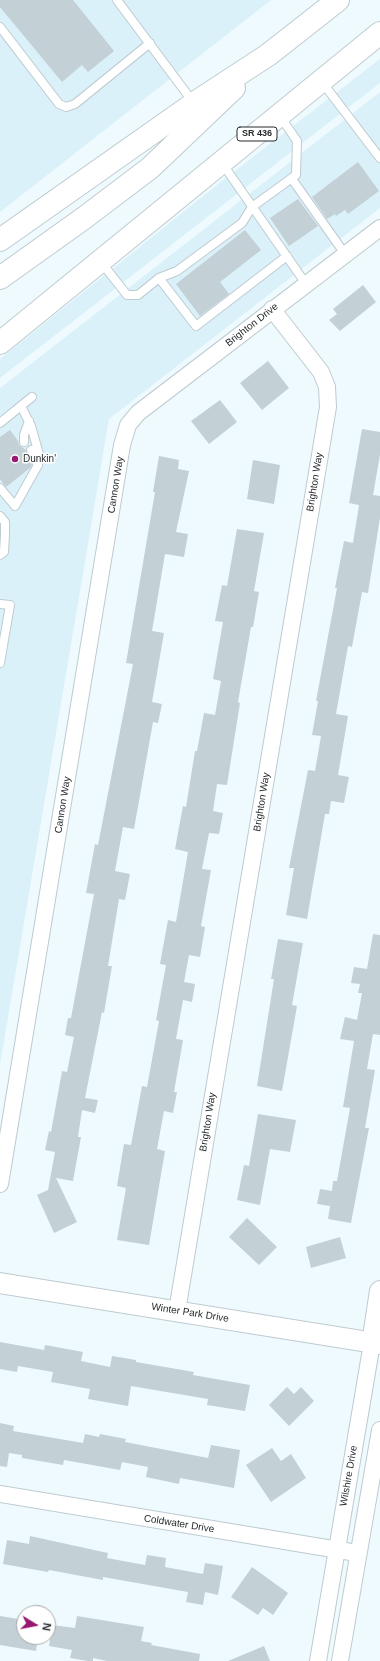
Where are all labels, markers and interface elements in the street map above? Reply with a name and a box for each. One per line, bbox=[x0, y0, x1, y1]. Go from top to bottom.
road number: SR 436 bbox=[237, 127, 277, 141]
street label: Brighton Drive bbox=[223, 301, 281, 349]
street label: Brighton Way bbox=[304, 452, 326, 512]
place label: Dunkin' bbox=[23, 453, 56, 465]
marker: Dunkin' bbox=[10, 454, 20, 464]
street label: Cannon Way bbox=[106, 456, 126, 514]
street label: Brighton Way bbox=[251, 772, 273, 832]
street label: Cannon Way bbox=[53, 776, 73, 834]
street label: Brighton Way bbox=[197, 1092, 219, 1152]
street label: Winter Park Drive bbox=[150, 1301, 230, 1325]
street label: Wilshire Drive bbox=[338, 1445, 360, 1507]
street label: Coldwater Drive bbox=[143, 1513, 215, 1535]
north arrow bbox=[16, 1605, 56, 1645]
text: N bbox=[40, 1622, 53, 1632]

